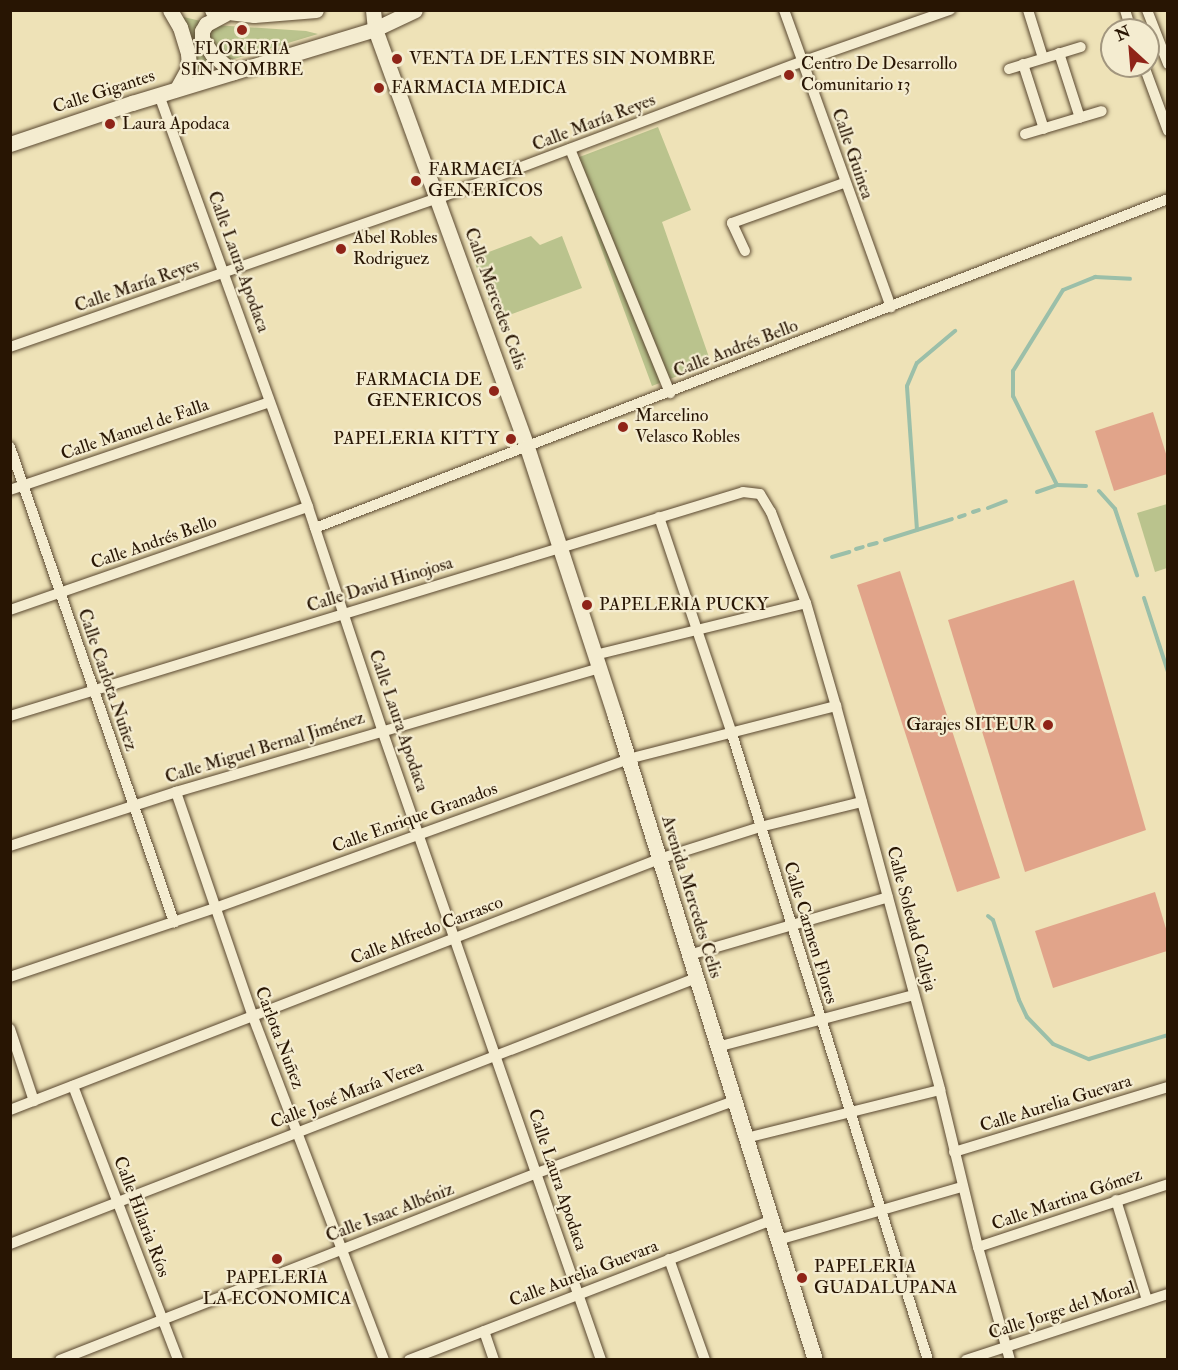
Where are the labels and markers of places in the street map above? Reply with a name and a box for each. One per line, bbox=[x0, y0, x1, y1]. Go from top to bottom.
marker: FLORERIA SIN NOMBRE bbox=[235, 23, 249, 37]
place label: FLORERIA SIN NOMBRE bbox=[181, 39, 303, 82]
place label: VENTA DE LENTES SIN NOMBRE bbox=[409, 48, 715, 70]
marker: VENTA DE LENTES SIN NOMBRE bbox=[390, 52, 404, 66]
place label: Centro De Desarrollo Comunitario 13 bbox=[801, 54, 957, 97]
marker: Centro De Desarrollo Comunitario 13 bbox=[782, 68, 796, 82]
place label: FARMACIA MEDICA bbox=[391, 77, 567, 99]
marker: FARMACIA MEDICA bbox=[372, 81, 386, 95]
place label: Laura Apodaca bbox=[122, 113, 230, 135]
marker: Laura Apodaca bbox=[103, 117, 117, 131]
place label: FARMACIA GENERICOS bbox=[428, 160, 543, 202]
marker: FARMACIA GENERICOS bbox=[409, 174, 423, 188]
place label: Abel Robles Rodriguez bbox=[353, 228, 438, 270]
marker: Abel Robles Rodriguez bbox=[334, 242, 348, 256]
place label: FARMACIA DE GENERICOS bbox=[355, 370, 482, 412]
marker: FARMACIA DE GENERICOS bbox=[487, 384, 501, 398]
place label: Marcelino Velasco Robles bbox=[635, 406, 740, 448]
marker: Marcelino Velasco Robles bbox=[616, 420, 630, 434]
place label: PAPELERIA KITTY bbox=[333, 428, 499, 450]
marker: PAPELERIA KITTY bbox=[504, 432, 518, 446]
place label: PAPELERIA PUCKY bbox=[599, 594, 769, 616]
marker: PAPELERIA PUCKY bbox=[580, 598, 594, 612]
place label: Garajes SITEUR bbox=[906, 714, 1036, 736]
marker: Garajes SITEUR bbox=[1041, 718, 1055, 732]
marker: PAPELERIA LA ECONOMICA bbox=[270, 1252, 284, 1266]
place label: PAPELERIA GUADALUPANA bbox=[814, 1257, 957, 1300]
place label: PAPELERIA LA ECONOMICA bbox=[203, 1268, 351, 1310]
marker: PAPELERIA GUADALUPANA bbox=[795, 1271, 809, 1285]

